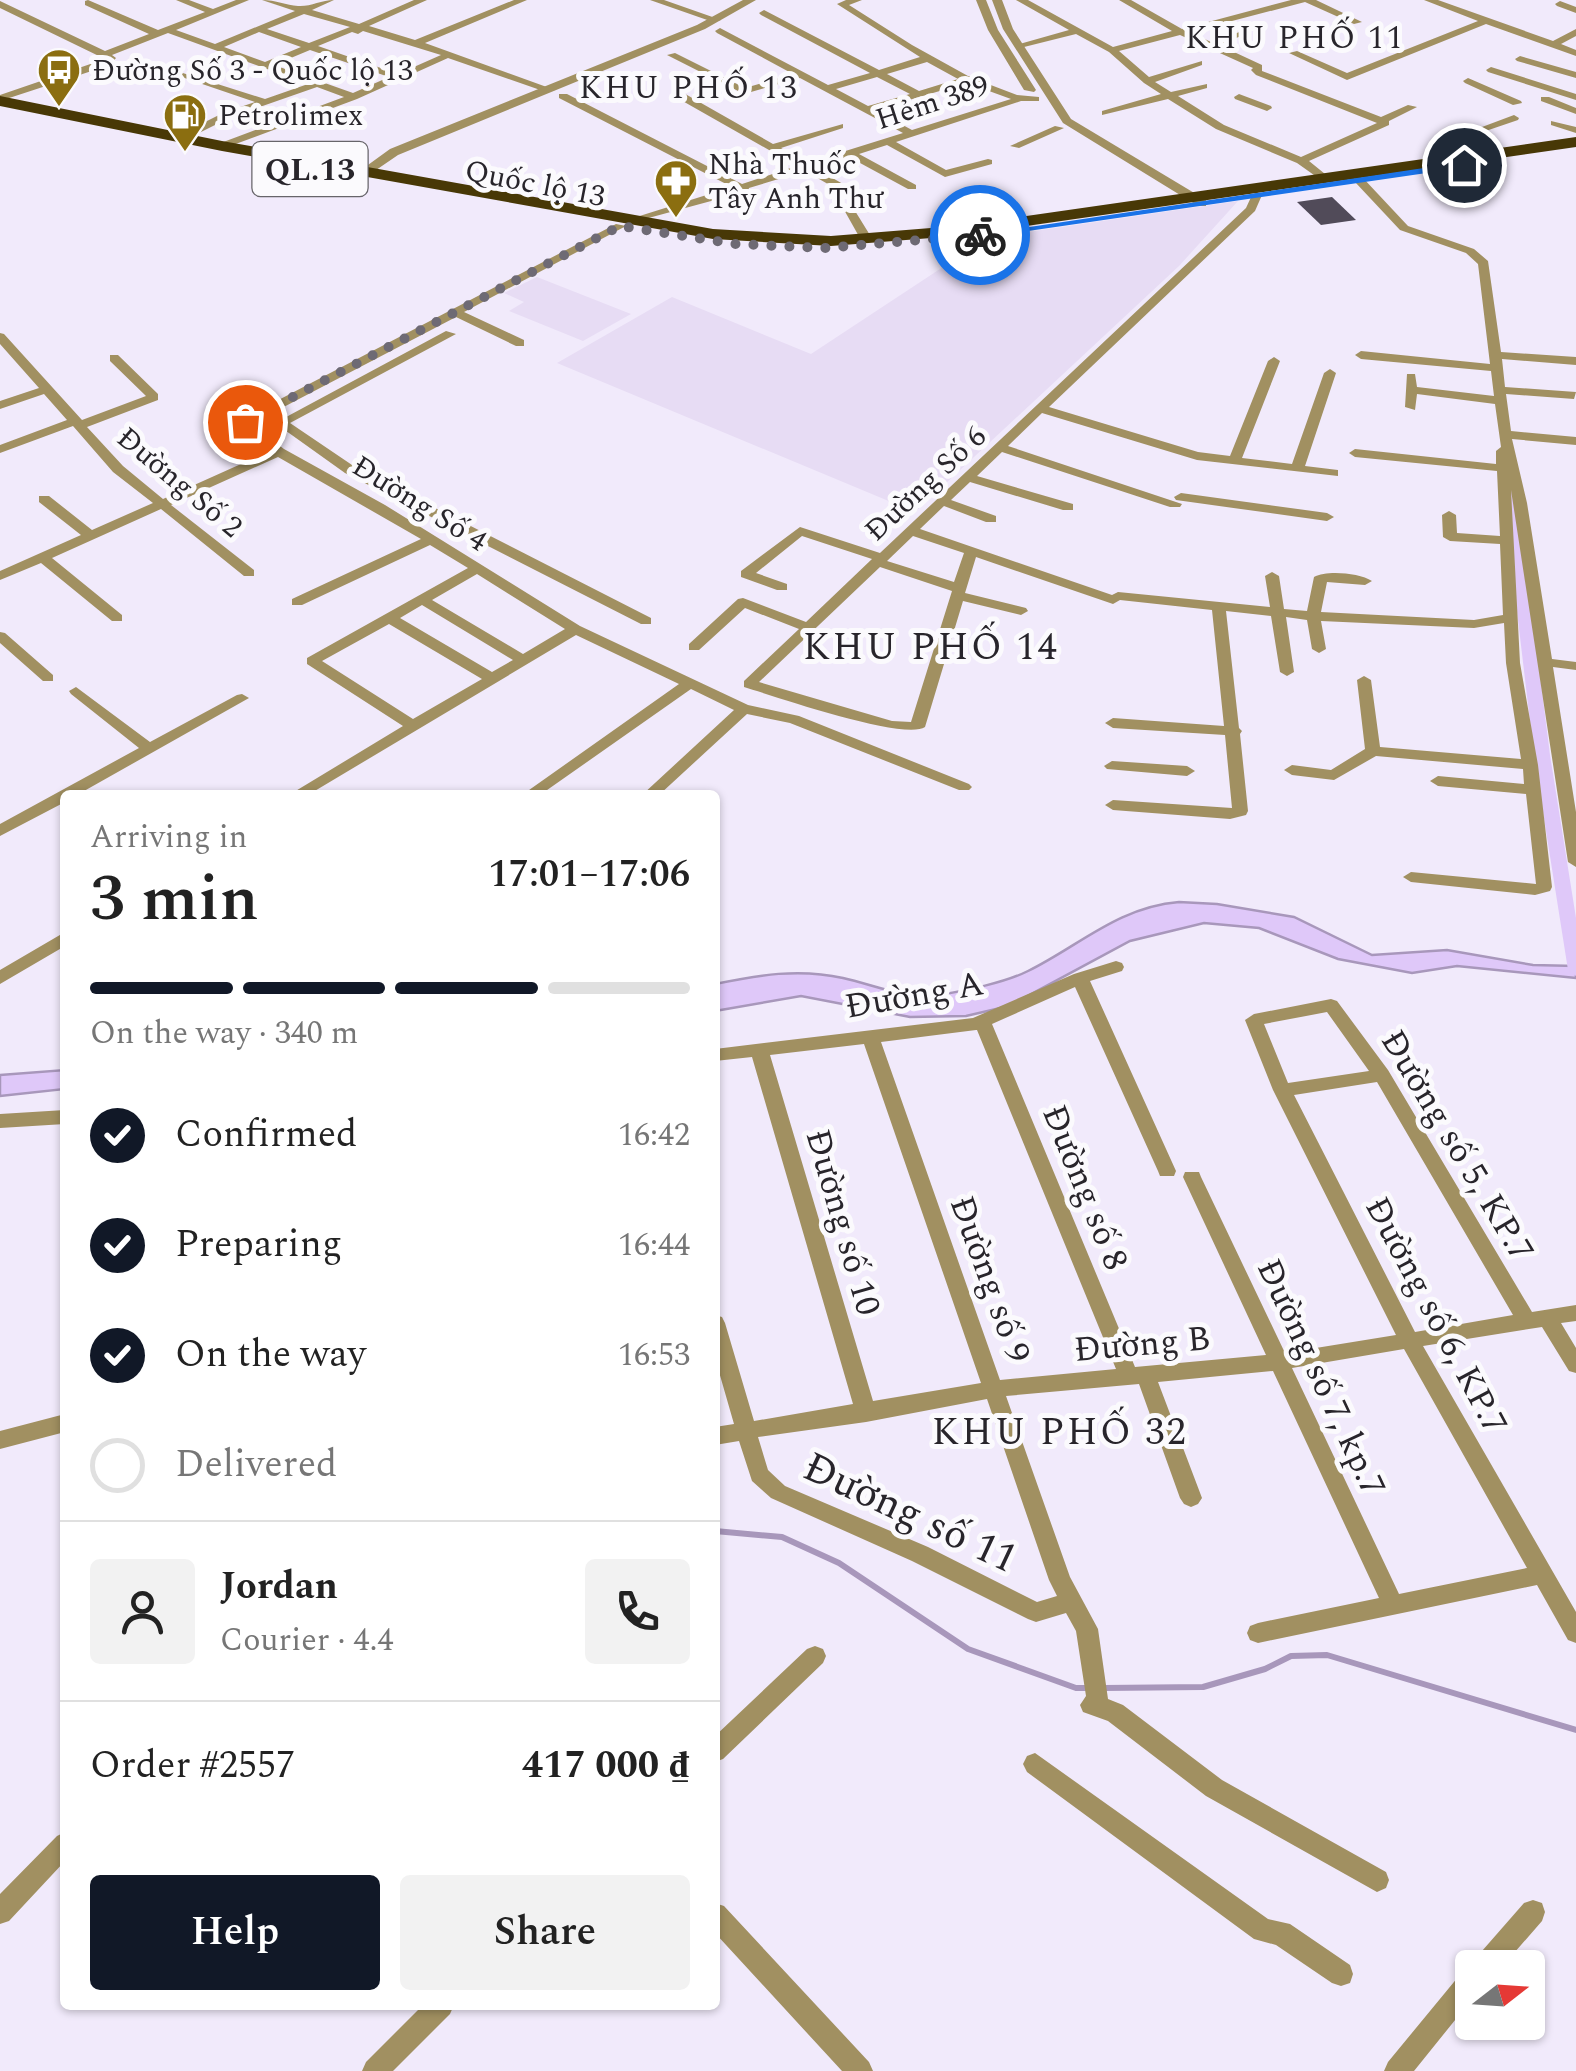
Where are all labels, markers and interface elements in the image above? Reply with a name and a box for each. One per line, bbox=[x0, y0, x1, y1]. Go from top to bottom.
district label: KHU PHỐ 11 bbox=[1185, 14, 1405, 63]
bus stop icon: Đường Số 3 - Quốc lộ 13 bbox=[36, 47, 82, 108]
place label: Đường Số 3 - Quốc lộ 13 bbox=[92, 48, 413, 94]
street label: Hẻm 389 bbox=[870, 63, 995, 143]
district label: KHU PHỐ 13 bbox=[579, 64, 799, 113]
fuel station icon: Petrolimex bbox=[162, 92, 208, 153]
place label: Petrolimex bbox=[218, 93, 363, 139]
pin bbox=[1422, 123, 1507, 208]
icon: home bbox=[1437, 138, 1492, 193]
road number: QL.13 bbox=[252, 142, 368, 196]
place label: Nhà Thuốc Tây Anh Thư bbox=[708, 142, 884, 222]
street label: Quốc lộ 13 bbox=[461, 148, 609, 220]
pharmacy icon: Nhà Thuốc Tây Anh Thư bbox=[653, 158, 699, 219]
courier bbox=[930, 185, 1030, 285]
icon: bike bbox=[953, 208, 1008, 263]
pin bbox=[203, 380, 288, 465]
icon: bag bbox=[218, 395, 273, 450]
street label: Đường Số 6 bbox=[854, 415, 997, 553]
street label: Đường Số 2 bbox=[106, 416, 253, 549]
street label: Đường Số 4 bbox=[343, 444, 496, 564]
district label: KHU PHỐ 14 bbox=[803, 619, 1059, 677]
text: Arriving in bbox=[90, 813, 247, 862]
text: 17:01–17:06 bbox=[488, 846, 690, 904]
text: 3 min bbox=[90, 850, 259, 949]
street label: Đường A bbox=[841, 957, 988, 1034]
text: On the way · 340 m bbox=[90, 1009, 358, 1058]
street label: Đường số 5, KP.7 bbox=[1366, 1020, 1547, 1272]
street label: Đường số 8 bbox=[1027, 1097, 1142, 1278]
text: Confirmed bbox=[175, 1106, 357, 1164]
icon: check bbox=[90, 1108, 145, 1163]
text: 16:42 bbox=[618, 1111, 690, 1160]
street label: Đường số 10 bbox=[791, 1123, 894, 1322]
street label: Đường số 6, KP.7 bbox=[1351, 1187, 1521, 1444]
street label: Đường số 9 bbox=[935, 1189, 1044, 1370]
text: Preparing bbox=[175, 1216, 342, 1274]
icon: check bbox=[90, 1218, 145, 1273]
text: 16:44 bbox=[618, 1221, 690, 1270]
street label: Đường số 7, kp.7 bbox=[1242, 1250, 1399, 1505]
street label: Đường B bbox=[1072, 1312, 1213, 1377]
text: On the way bbox=[175, 1326, 366, 1384]
icon: check bbox=[90, 1328, 145, 1383]
text: 16:53 bbox=[618, 1331, 690, 1380]
district label: KHU PHỐ 32 bbox=[932, 1404, 1188, 1462]
text: Delivered bbox=[175, 1436, 337, 1494]
street label: Đường số 11 bbox=[792, 1436, 1027, 1590]
text: Jordan bbox=[220, 1558, 338, 1616]
button: person bbox=[90, 1559, 195, 1664]
button: phone bbox=[585, 1559, 690, 1664]
text: Courier · 4.4 bbox=[220, 1616, 393, 1665]
text: Order #2557 bbox=[90, 1737, 295, 1795]
text: 417 000 ₫ bbox=[522, 1737, 690, 1795]
button: Help bbox=[90, 1875, 380, 1990]
button: Share bbox=[400, 1875, 690, 1990]
north arrow bbox=[1455, 1950, 1545, 2040]
map controls bbox=[1455, 1950, 1545, 2040]

